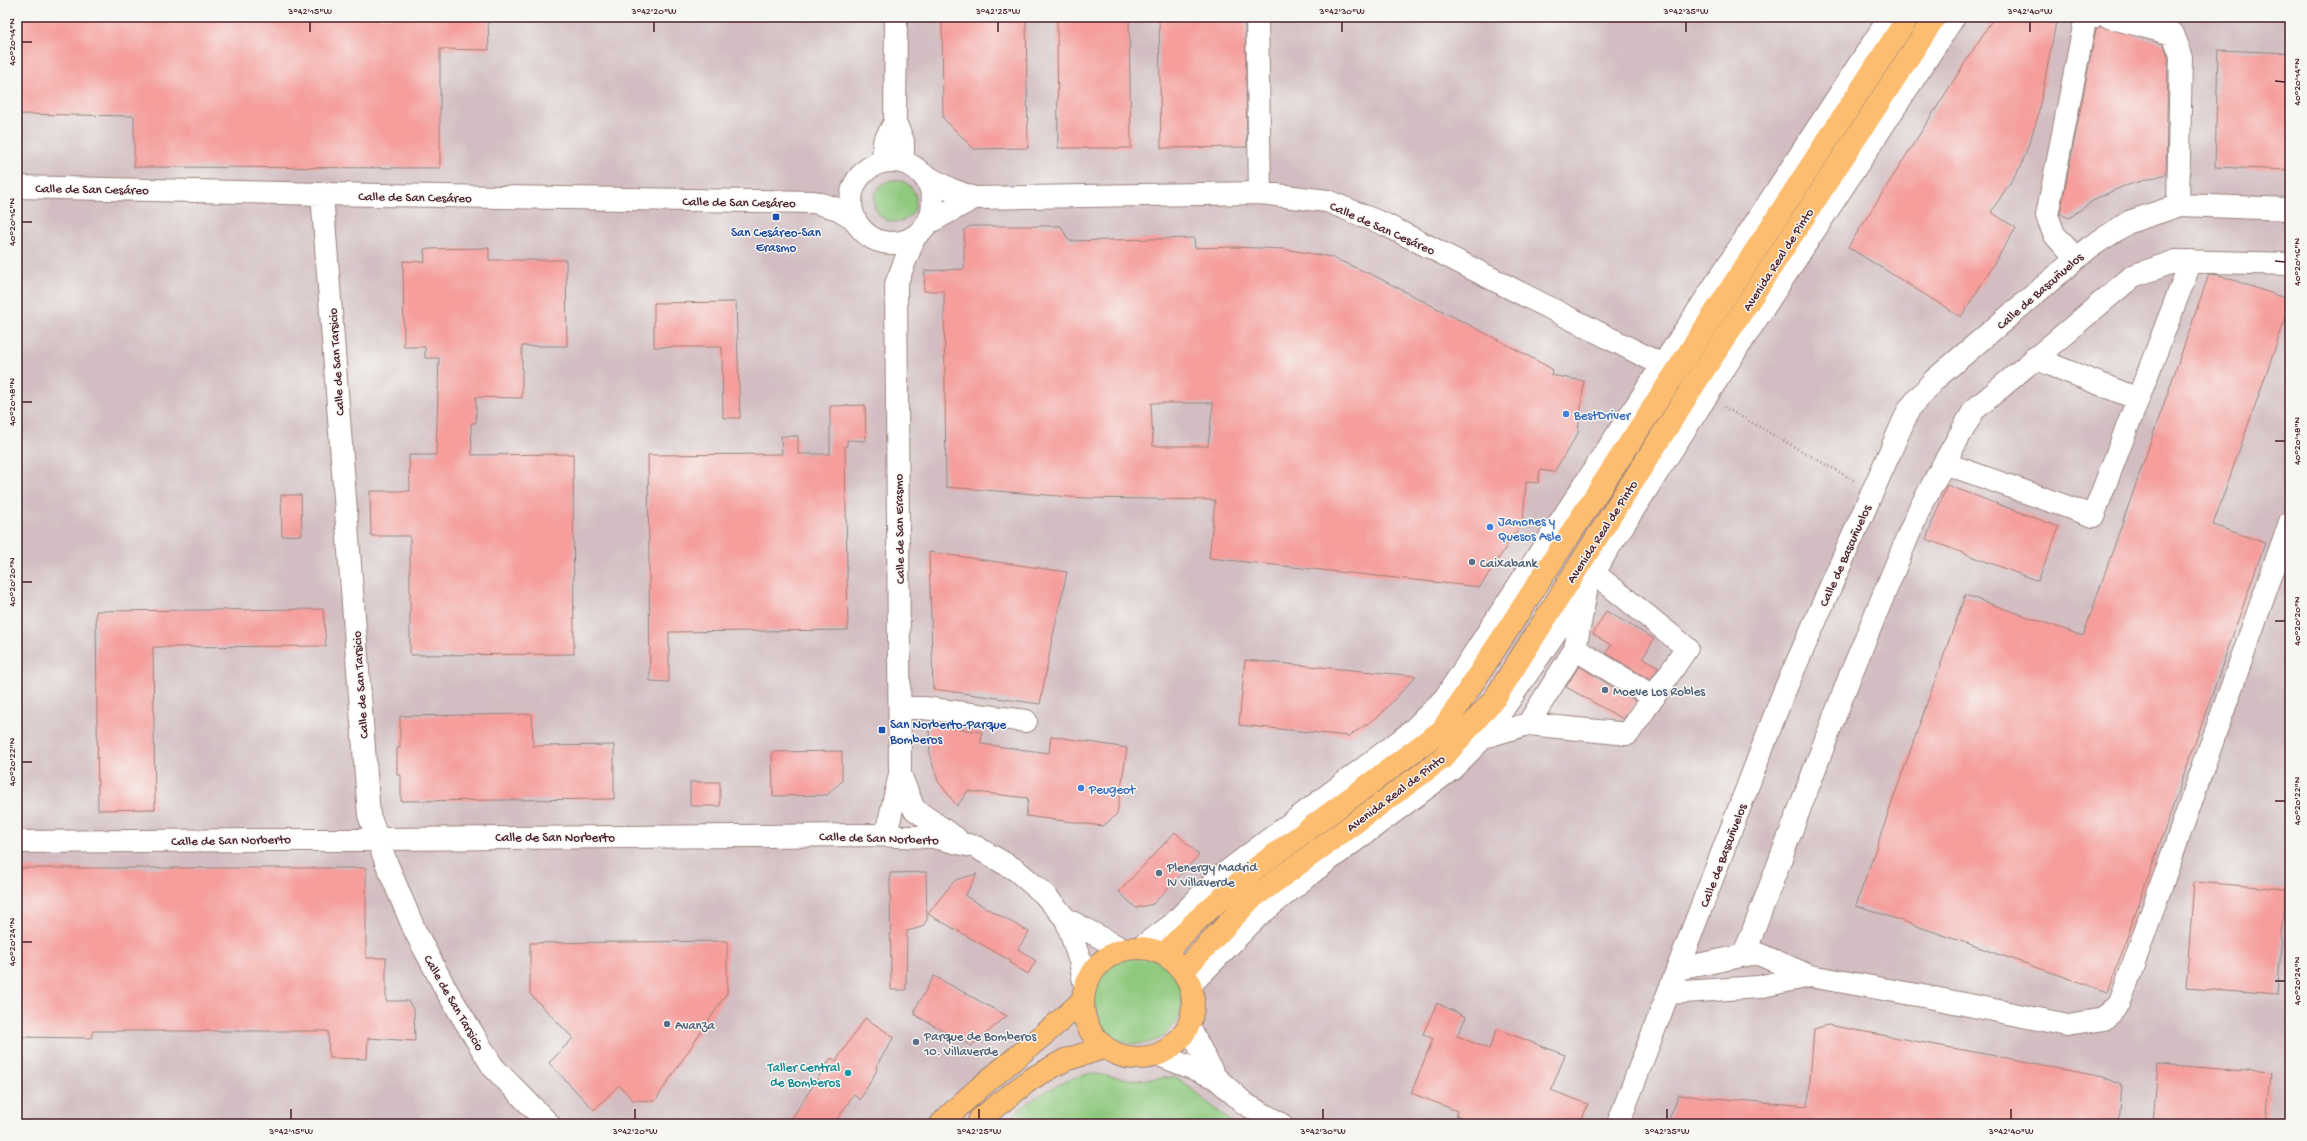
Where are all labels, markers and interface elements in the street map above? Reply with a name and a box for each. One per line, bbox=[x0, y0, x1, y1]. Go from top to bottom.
text: 3°42'15"W bbox=[287, 6, 332, 18]
text: 3°42'20"W bbox=[630, 6, 677, 18]
text: 3°42'25"W bbox=[975, 6, 1021, 18]
text: 3°42'30"W bbox=[1318, 6, 1365, 18]
text: 3°42'35"W bbox=[1663, 6, 1709, 18]
text: 3°42'40"W bbox=[2007, 6, 2053, 18]
text: 40°20'14"N bbox=[7, 18, 19, 66]
text: 40°20'14"N bbox=[2292, 58, 2304, 106]
street label: Calle de San Cesáreo bbox=[35, 182, 149, 199]
street label: Calle de San Cesáreo bbox=[358, 190, 472, 207]
street label: Calle de San Cesáreo bbox=[682, 195, 796, 212]
text: 40°20'16"N bbox=[7, 198, 19, 246]
street label: Calle de San Cesáreo bbox=[1327, 199, 1437, 259]
street label: Avenida Real de Pinto bbox=[1740, 206, 1818, 314]
marker: San Cesáreo-San Erasmo bbox=[771, 212, 781, 222]
place label: San Cesáreo-San Erasmo bbox=[731, 226, 822, 256]
text: 40°20'16"N bbox=[2292, 238, 2304, 286]
street label: Calle de Bascuñuelos bbox=[1994, 249, 2088, 334]
street label: Calle de San Tarsicio bbox=[326, 307, 349, 416]
text: 40°20'18"N bbox=[7, 377, 19, 426]
marker: BestDriver bbox=[1561, 409, 1571, 419]
place label: BestDriver bbox=[1573, 409, 1632, 424]
text: 40°20'18"N bbox=[2292, 416, 2304, 465]
street label: Calle de San Erasmo bbox=[892, 473, 909, 584]
street label: Avenida Real de Pinto bbox=[1564, 478, 1642, 586]
street label: Calle de Bascuñuelos bbox=[1817, 502, 1876, 609]
place label: Jamones y Quesos Asle bbox=[1498, 515, 1561, 545]
marker: Jamones y Quesos Asle bbox=[1485, 522, 1495, 532]
text: 40°20'20"N bbox=[7, 557, 19, 607]
marker: Caixabank bbox=[1467, 557, 1477, 567]
place label: Caixabank bbox=[1480, 557, 1538, 572]
text: 40°20'20"N bbox=[2292, 596, 2304, 646]
street label: Calle de San Tarsicio bbox=[350, 630, 373, 739]
marker: Moeve Los Robles bbox=[1600, 685, 1610, 695]
place label: Moeve Los Robles bbox=[1613, 685, 1706, 700]
place label: San Norberto-Parque Bomberos bbox=[889, 718, 1007, 748]
marker: San Norberto-Parque Bomberos bbox=[877, 725, 887, 735]
text: 40°20'22"N bbox=[7, 737, 19, 786]
street label: Avenida Real de Pinto bbox=[1344, 752, 1449, 836]
text: 40°20'22"N bbox=[2292, 776, 2304, 825]
marker: Peugeot bbox=[1076, 783, 1086, 793]
place label: Peugeot bbox=[1088, 783, 1137, 798]
street label: Calle de Bascuñuelos bbox=[1698, 801, 1751, 910]
street label: Calle de San Norberto bbox=[819, 830, 939, 849]
street label: Calle de San Norberto bbox=[495, 831, 615, 846]
street label: Calle de San Norberto bbox=[171, 833, 291, 850]
place label: Plenergy Madrid IV Villaverde bbox=[1166, 861, 1258, 891]
marker: Plenergy Madrid IV Villaverde bbox=[1154, 868, 1164, 878]
text: 40°20'24"N bbox=[7, 917, 19, 966]
street label: Calle de San Tarsicio bbox=[419, 953, 486, 1054]
text: 40°20'24"N bbox=[2292, 956, 2304, 1005]
marker: Avanza bbox=[662, 1019, 672, 1029]
place label: Avanza bbox=[675, 1019, 716, 1034]
place label: Parque de Bomberos 10. Villaverde bbox=[923, 1030, 1038, 1060]
marker: Parque de Bomberos 10. Villaverde bbox=[911, 1037, 921, 1047]
place label: Taller Central de Bomberos bbox=[767, 1061, 841, 1091]
marker: Taller Central de Bomberos bbox=[843, 1068, 853, 1078]
text: 3°42'15"W bbox=[268, 1126, 313, 1138]
text: 3°42'20"W bbox=[611, 1126, 658, 1138]
text: 3°42'25"W bbox=[956, 1126, 1002, 1138]
text: 3°42'30"W bbox=[1299, 1126, 1346, 1138]
text: 3°42'35"W bbox=[1644, 1126, 1690, 1138]
text: 3°42'40"W bbox=[1988, 1126, 2034, 1138]

